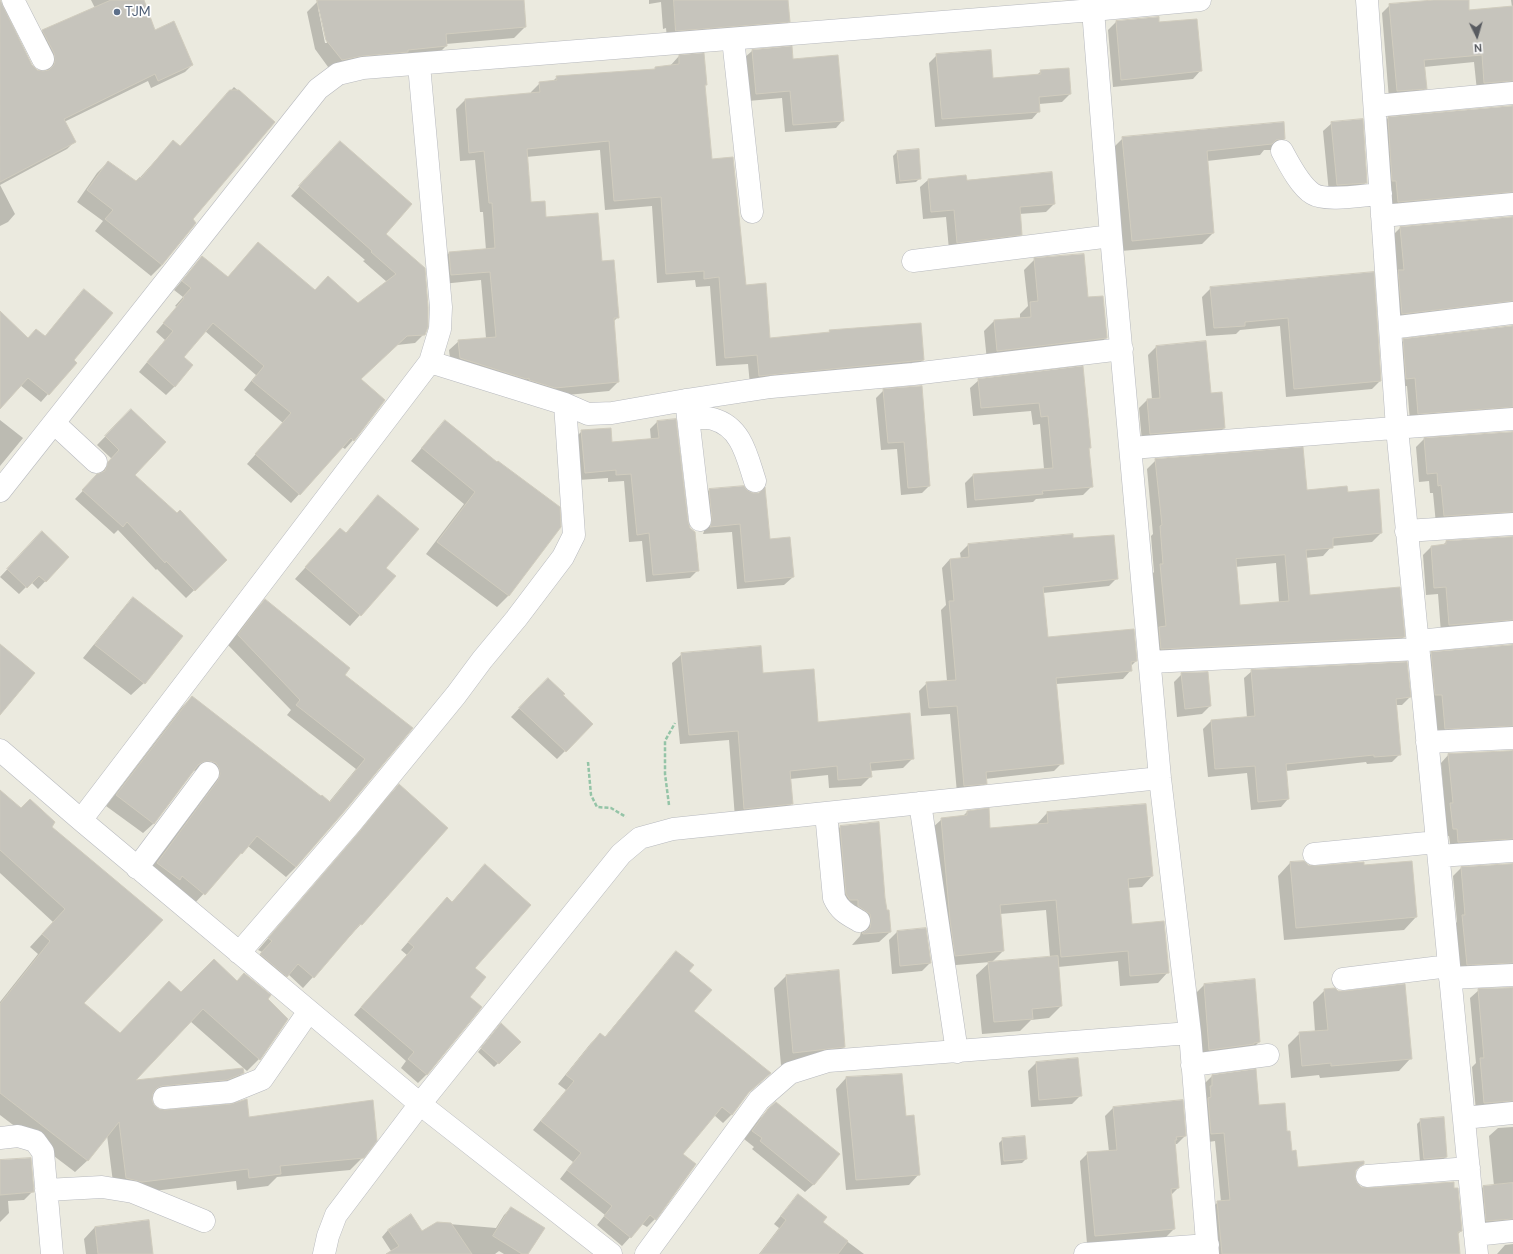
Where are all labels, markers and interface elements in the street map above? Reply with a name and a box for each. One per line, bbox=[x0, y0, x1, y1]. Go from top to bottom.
place label: TJM bbox=[125, 4, 150, 20]
marker: TJM bbox=[112, 7, 122, 17]
north arrow bbox=[1457, 16, 1497, 56]
text: N bbox=[1473, 41, 1483, 55]

